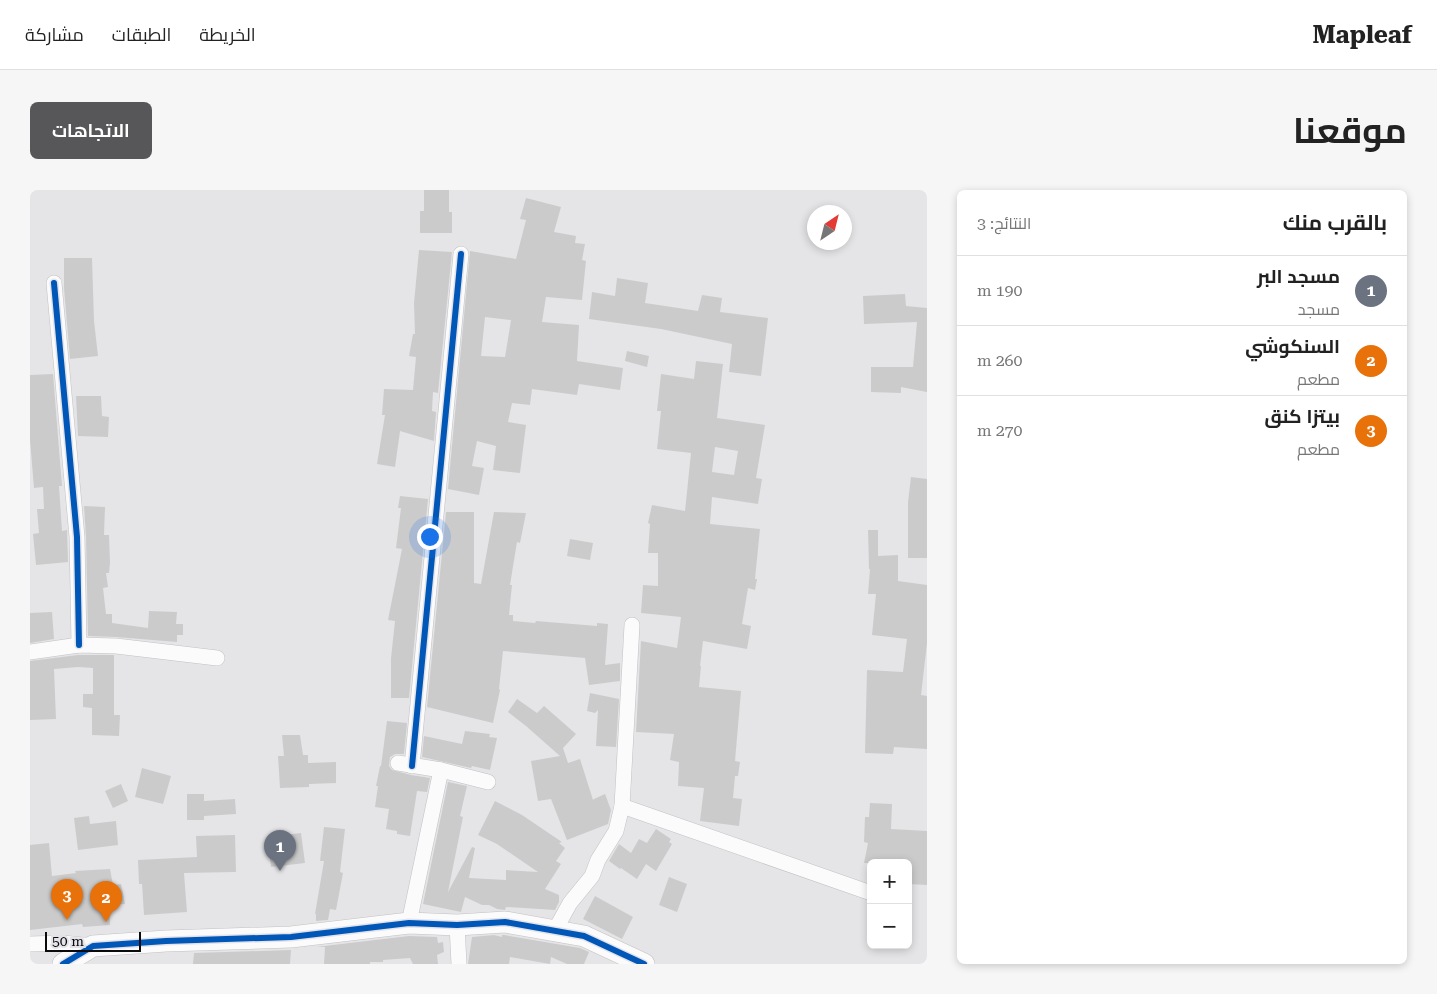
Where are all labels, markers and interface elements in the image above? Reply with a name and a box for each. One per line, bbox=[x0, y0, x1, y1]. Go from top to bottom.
text: Mapleaf bbox=[1312, 21, 1412, 49]
text: مشاركة bbox=[25, 24, 84, 45]
text: الطبقات bbox=[112, 24, 171, 45]
text: الخريطة bbox=[199, 24, 256, 45]
button: الاتجاهات bbox=[30, 102, 152, 159]
text: موقعنا bbox=[1293, 111, 1407, 152]
north arrow bbox=[807, 205, 852, 250]
text: بالقرب منك bbox=[1283, 211, 1387, 235]
text: النتائج: 3 bbox=[977, 214, 1031, 233]
text: مسجد البر bbox=[1257, 265, 1340, 288]
text: 190 m bbox=[977, 281, 1023, 300]
text: 1 bbox=[1367, 281, 1375, 300]
text: مسجد bbox=[1298, 300, 1340, 319]
text: السنكوشي bbox=[1245, 335, 1340, 358]
text: 260 m bbox=[977, 351, 1023, 370]
text: 2 bbox=[1367, 351, 1375, 370]
text: مطعم bbox=[1297, 370, 1340, 389]
text: بيتزا كنق bbox=[1265, 405, 1340, 428]
text: 270 m bbox=[977, 421, 1023, 440]
text: 3 bbox=[1367, 421, 1375, 440]
text: مطعم bbox=[1297, 440, 1340, 459]
your location bbox=[417, 524, 443, 550]
pin: 1 bbox=[264, 830, 296, 871]
map controls bbox=[867, 859, 912, 949]
button: + bbox=[867, 859, 912, 904]
pin: 3 bbox=[51, 879, 83, 920]
pin: 2 bbox=[90, 881, 122, 922]
button: − bbox=[867, 904, 912, 949]
scale bar bbox=[45, 929, 141, 952]
text: 50 m bbox=[52, 933, 84, 949]

